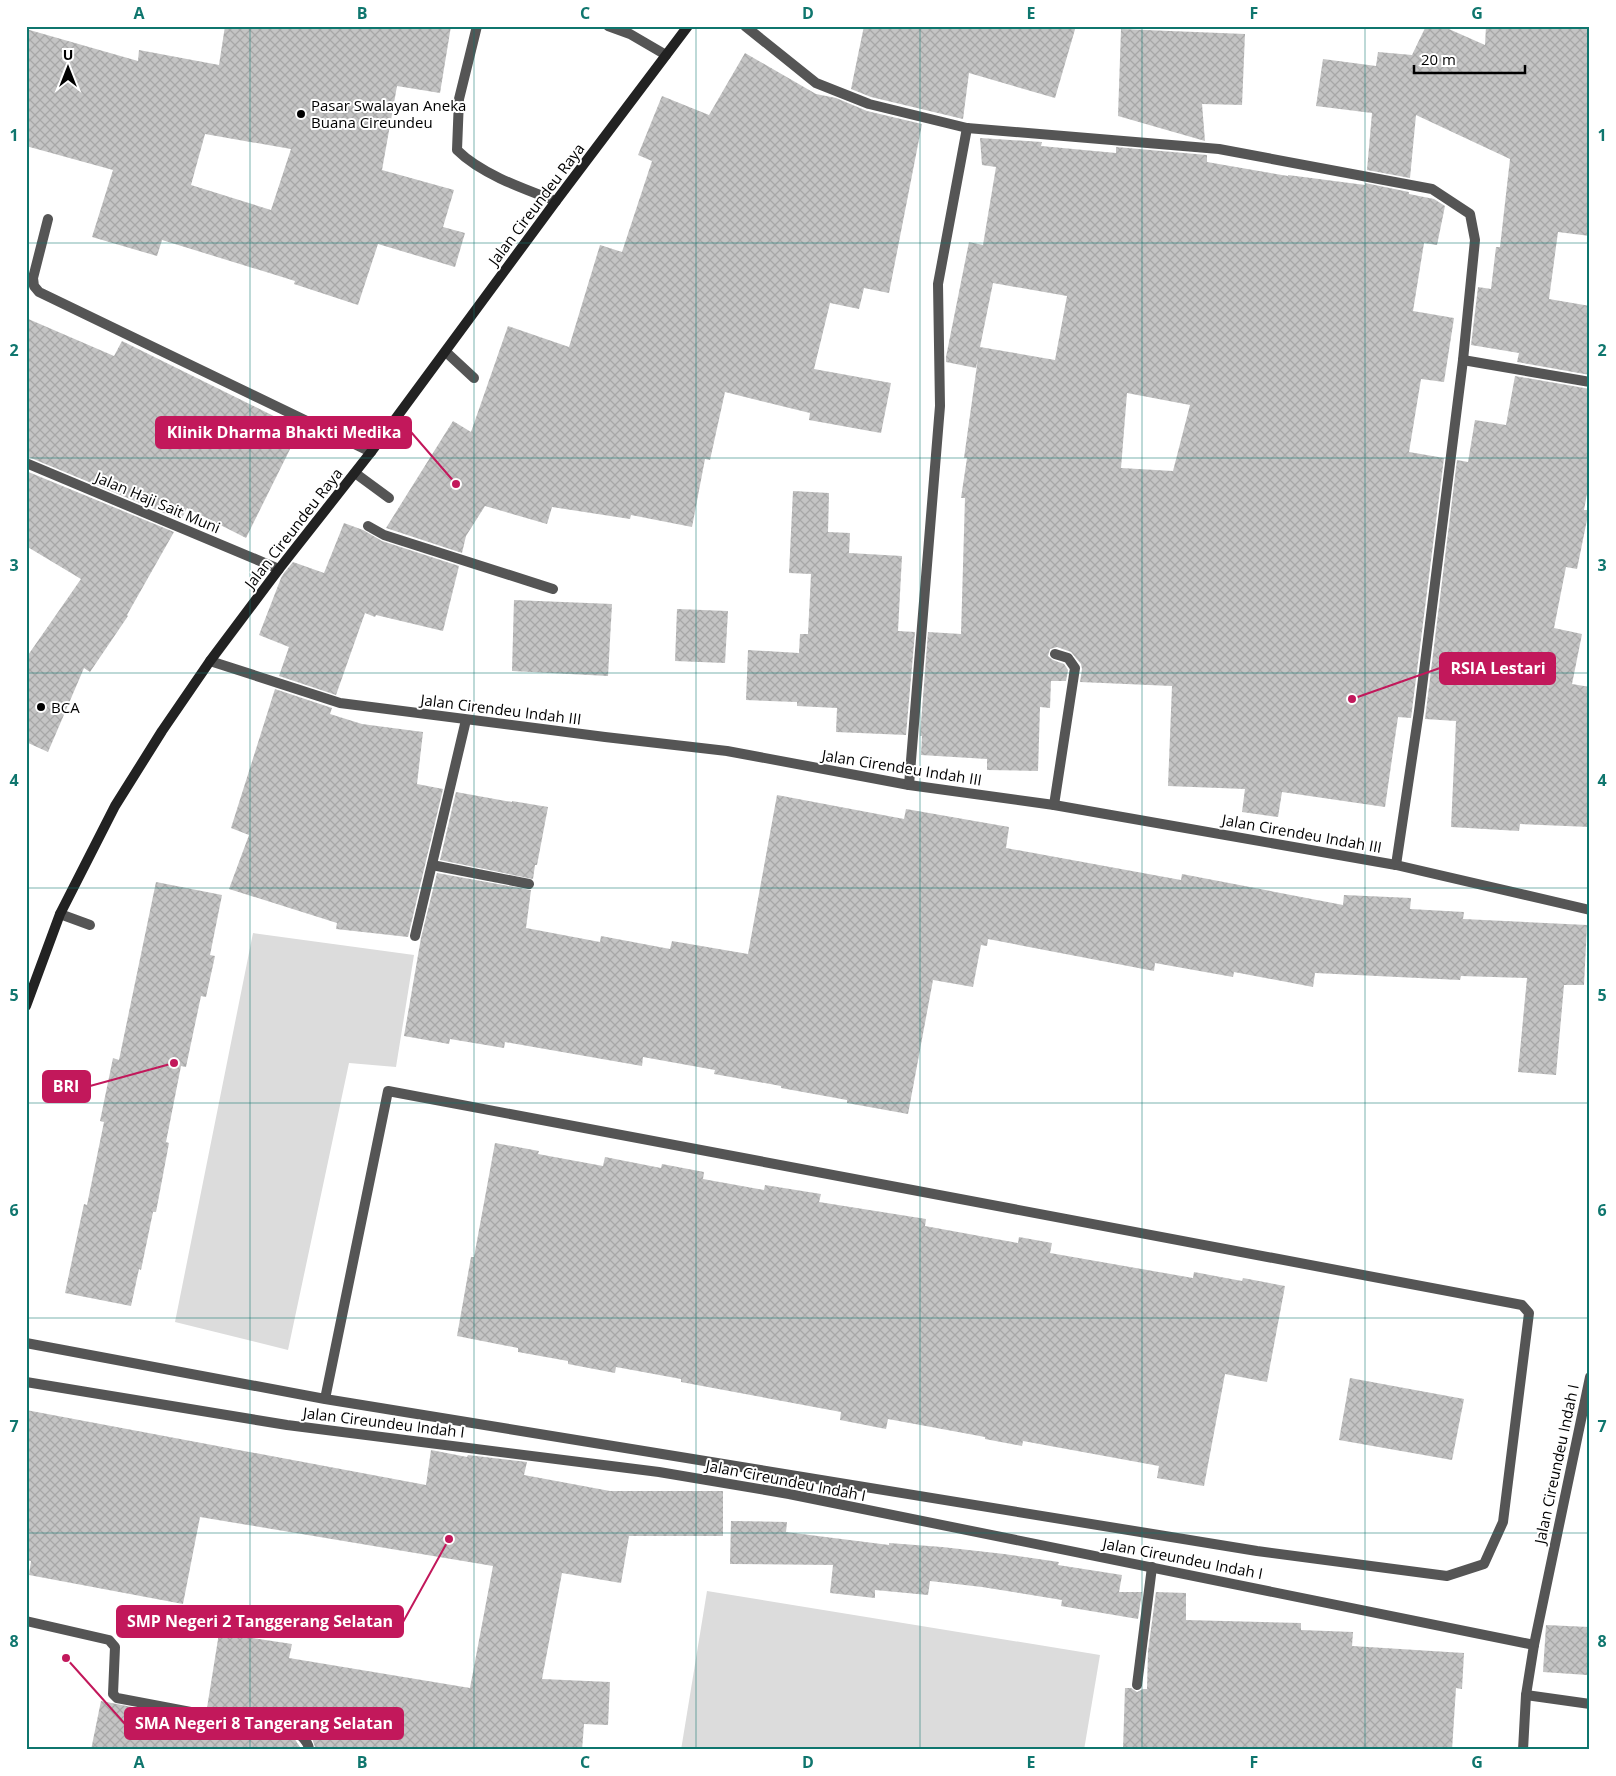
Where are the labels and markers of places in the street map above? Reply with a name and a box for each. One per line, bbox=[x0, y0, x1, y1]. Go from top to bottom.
place label: Pasar Swalayan Aneka Buana Cireundeu bbox=[311, 95, 466, 132]
marker: Pasar Swalayan Aneka Buana Cireundeu bbox=[295, 108, 307, 120]
callout: Klinik Dharma Bhakti Medika bbox=[156, 417, 411, 448]
callout: RSIA Lestari bbox=[1440, 653, 1555, 684]
place label: BCA bbox=[51, 697, 80, 717]
marker: BCA bbox=[35, 701, 47, 713]
callout: BRI bbox=[43, 1071, 90, 1102]
callout: SMP Negeri 2 Tanggerang Selatan bbox=[117, 1606, 403, 1637]
callout: SMA Negeri 8 Tangerang Selatan bbox=[125, 1708, 403, 1739]

